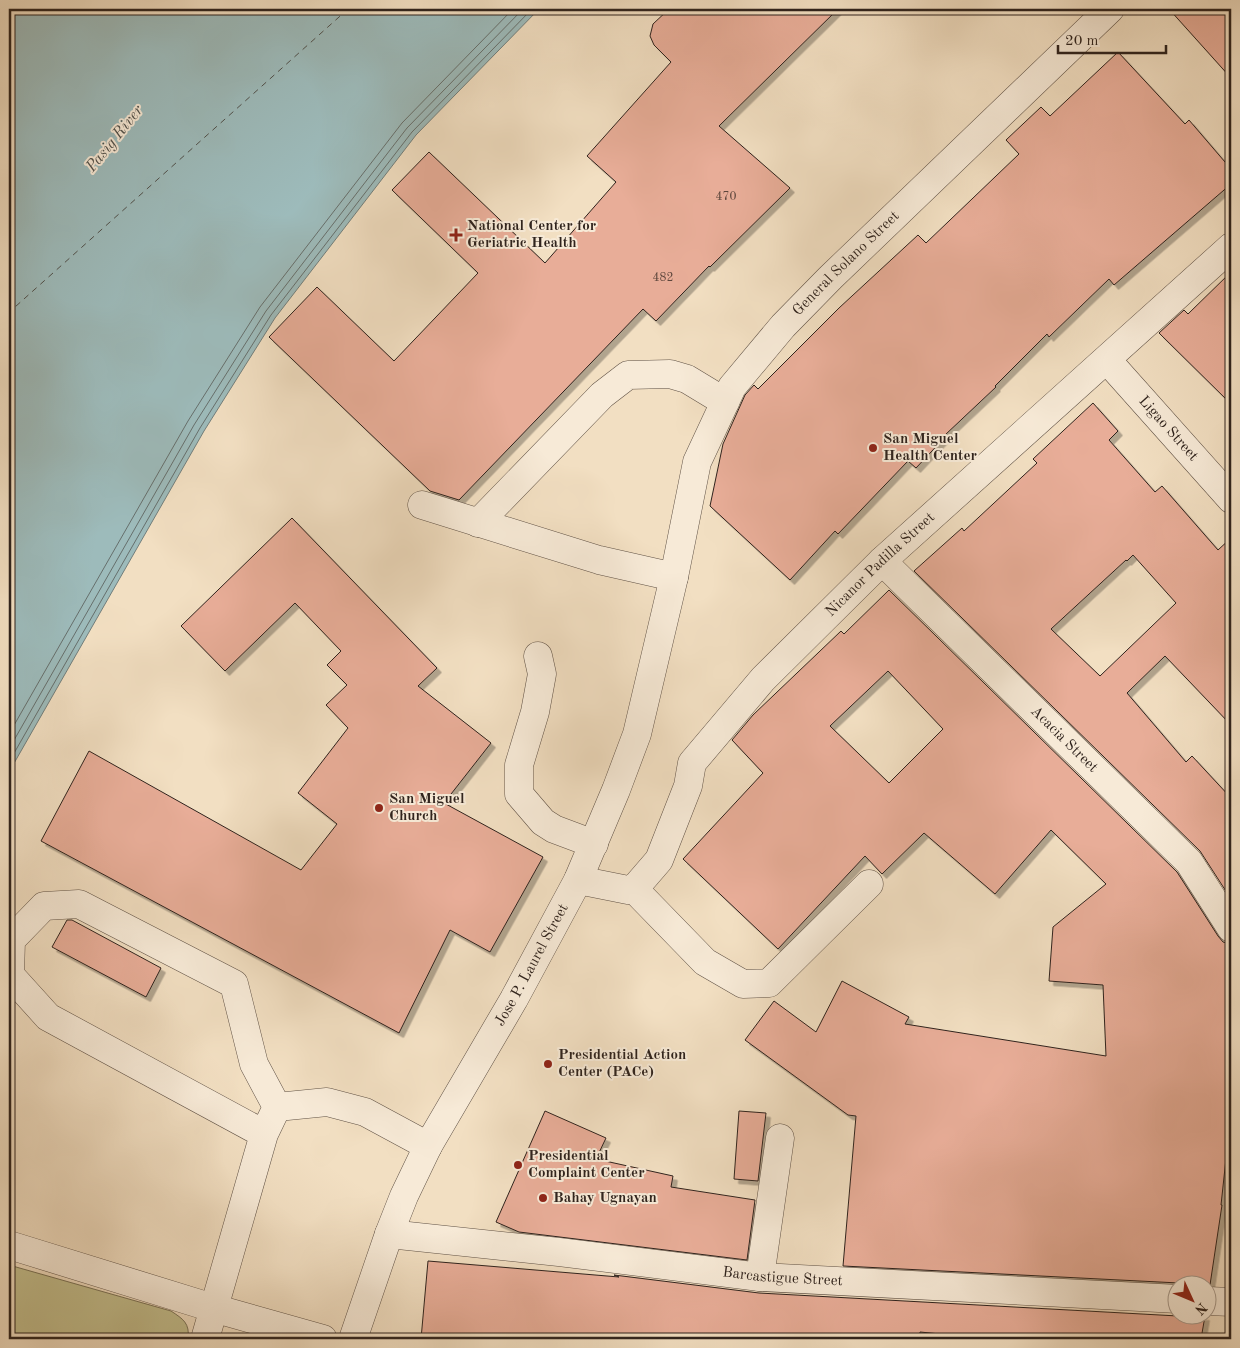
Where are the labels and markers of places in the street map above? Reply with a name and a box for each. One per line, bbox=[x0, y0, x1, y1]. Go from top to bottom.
place label: National Center for Geriatric Health bbox=[467, 219, 597, 251]
marker: National Center for Geriatric Health bbox=[449, 228, 463, 242]
place label: San Miguel Health Center bbox=[883, 432, 978, 464]
marker: San Miguel Health Center bbox=[867, 442, 879, 454]
place label: San Miguel Church bbox=[389, 792, 465, 824]
marker: San Miguel Church bbox=[373, 802, 385, 814]
place label: Presidential Action Center (PACe) bbox=[558, 1048, 686, 1080]
marker: Presidential Action Center (PACe) bbox=[542, 1058, 554, 1070]
place label: Presidential Complaint Center bbox=[528, 1149, 645, 1181]
marker: Presidential Complaint Center bbox=[512, 1159, 524, 1171]
place label: Bahay Ugnayan bbox=[553, 1191, 657, 1206]
marker: Bahay Ugnayan bbox=[537, 1192, 549, 1204]

